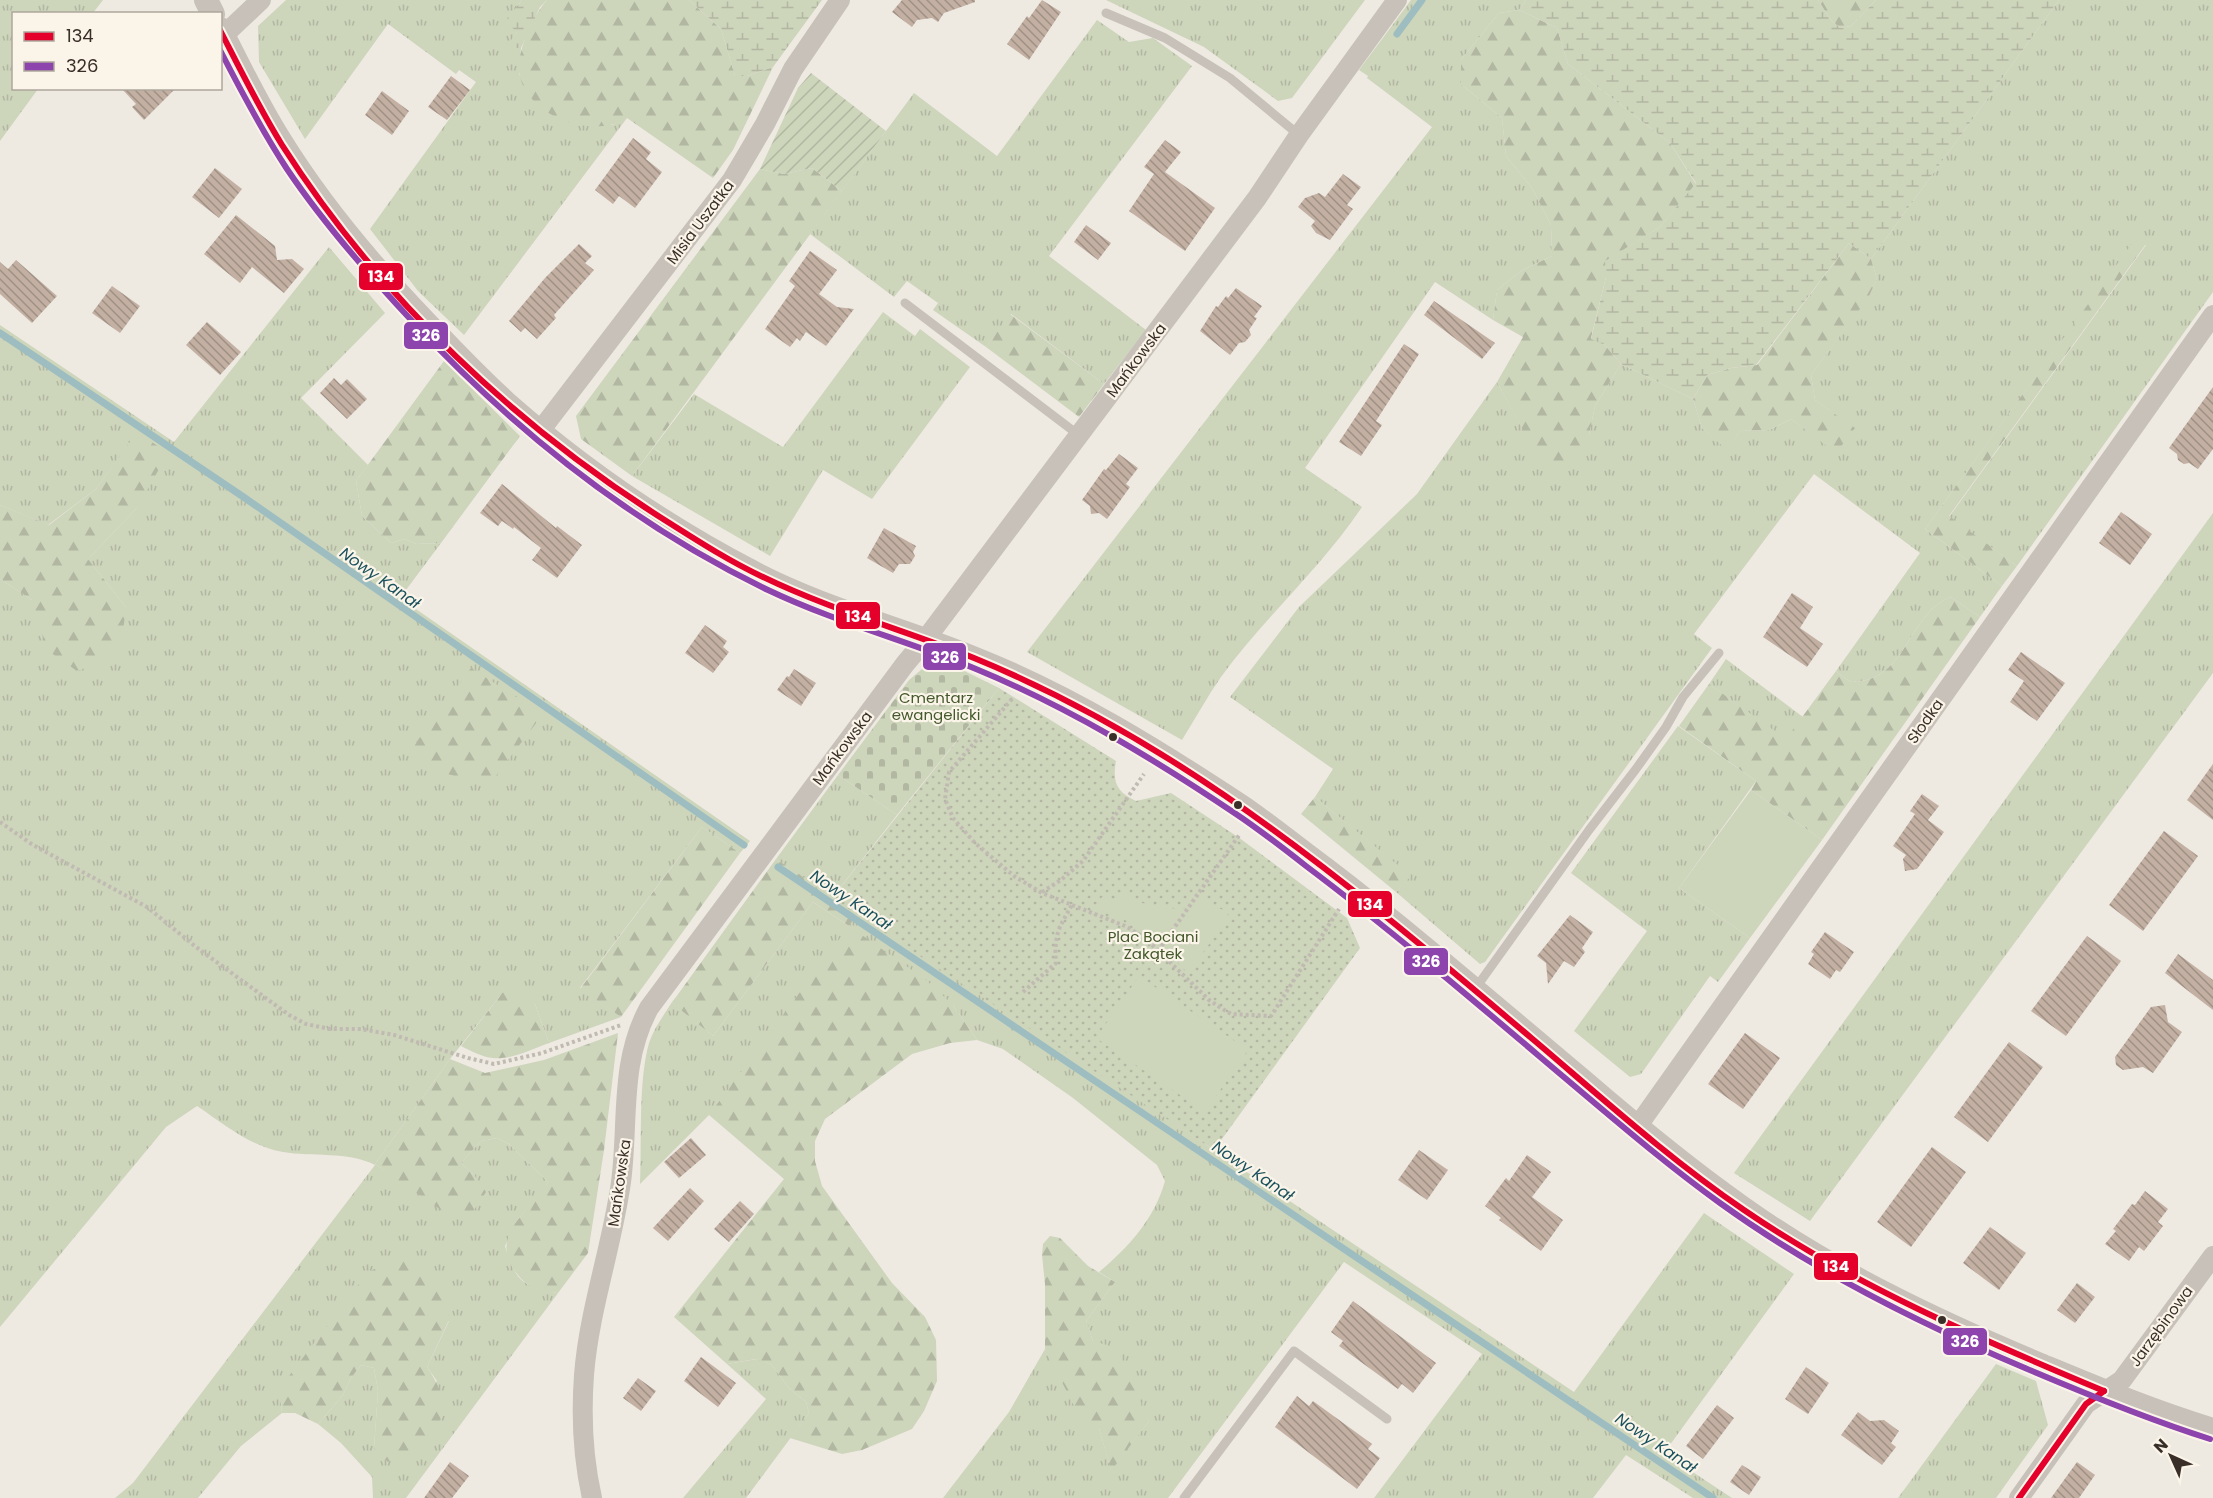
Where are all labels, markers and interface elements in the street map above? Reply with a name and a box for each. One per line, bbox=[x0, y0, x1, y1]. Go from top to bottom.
legend bbox=[12, 12, 222, 90]
text: 134 bbox=[66, 23, 94, 48]
text: 326 bbox=[66, 53, 98, 78]
street label: Misia Uszatka bbox=[661, 176, 739, 268]
line badge: 134 bbox=[358, 262, 404, 291]
text: 134 bbox=[368, 265, 394, 288]
street label: Mańkowska bbox=[1101, 319, 1171, 401]
line badge: 326 bbox=[403, 321, 449, 350]
text: 326 bbox=[411, 324, 441, 347]
water label: Nowy Kanał bbox=[335, 542, 426, 615]
line badge: 134 bbox=[835, 601, 881, 630]
text: 134 bbox=[845, 605, 871, 628]
line badge: 326 bbox=[922, 642, 967, 671]
text: 326 bbox=[930, 646, 960, 669]
park label: Cmentarz ewangelicki bbox=[892, 687, 980, 725]
street label: Słodka bbox=[1902, 694, 1948, 748]
street label: Mańkowska bbox=[807, 707, 877, 789]
unlabelled marker bbox=[1107, 731, 1119, 743]
unlabelled marker bbox=[1232, 799, 1244, 811]
water label: Nowy Kanał bbox=[806, 864, 897, 936]
line badge: 134 bbox=[1347, 890, 1393, 918]
text: 134 bbox=[1357, 893, 1383, 916]
park label: Plac Bociani Zakątek bbox=[1108, 926, 1198, 964]
line badge: 326 bbox=[1403, 947, 1449, 976]
text: 326 bbox=[1411, 950, 1441, 973]
water label: Nowy Kanał bbox=[1208, 1135, 1299, 1207]
street label: Mańkowska bbox=[602, 1138, 636, 1228]
line badge: 134 bbox=[1813, 1252, 1859, 1281]
text: 134 bbox=[1823, 1255, 1849, 1278]
street label: Jarzębinowa bbox=[2125, 1281, 2197, 1371]
unlabelled marker bbox=[1936, 1314, 1948, 1326]
line badge: 326 bbox=[1942, 1327, 1988, 1356]
text: 326 bbox=[1950, 1330, 1980, 1353]
water label: Nowy Kanał bbox=[1611, 1407, 1702, 1479]
north arrow bbox=[2141, 1426, 2201, 1486]
text: N bbox=[2148, 1433, 2173, 1458]

